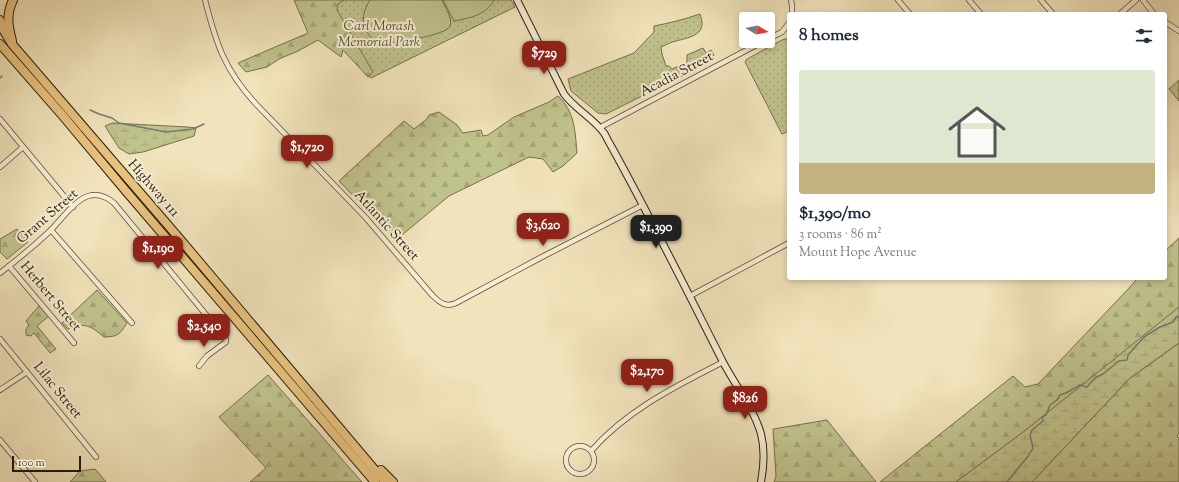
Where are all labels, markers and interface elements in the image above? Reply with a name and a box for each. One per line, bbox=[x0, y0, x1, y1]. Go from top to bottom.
north arrow bbox=[739, 12, 775, 48]
map controls bbox=[739, 12, 775, 48]
park label: Carl Morash Memorial Park bbox=[338, 17, 421, 53]
text: 8 homes bbox=[799, 24, 859, 48]
icon: filters bbox=[1133, 25, 1155, 47]
pin: $729 bbox=[520, 41, 568, 75]
text: $729 bbox=[531, 45, 557, 63]
street label: Acadia Street bbox=[637, 47, 718, 103]
icon: home bbox=[941, 96, 1013, 168]
pin: $1,720 bbox=[274, 135, 340, 169]
text: $1,720 bbox=[290, 139, 324, 157]
street label: Highway 111 bbox=[122, 156, 184, 222]
street label: Grant Street bbox=[13, 185, 83, 249]
street label: Atlantic Street bbox=[349, 186, 423, 266]
text: $1,390/mo bbox=[799, 202, 871, 226]
pin: $3,620 bbox=[510, 213, 576, 247]
pin: $1,390 bbox=[623, 215, 689, 249]
text: $3,620 bbox=[526, 217, 560, 235]
text: $1,390 bbox=[640, 219, 672, 237]
text: 3 rooms · 86 m² bbox=[799, 226, 882, 244]
pin: $1,190 bbox=[125, 236, 191, 270]
text: $1,190 bbox=[142, 240, 174, 258]
text: Mount Hope Avenue bbox=[799, 244, 917, 262]
street label: Herbert Street bbox=[15, 258, 85, 337]
pin: $2,540 bbox=[171, 314, 237, 348]
text: $2,540 bbox=[187, 318, 221, 336]
street label: Lilac Street bbox=[28, 358, 86, 424]
pin: $2,170 bbox=[614, 359, 680, 393]
text: $2,170 bbox=[630, 363, 664, 381]
pin: $826 bbox=[721, 386, 769, 420]
text: $826 bbox=[732, 390, 758, 408]
scale bar bbox=[12, 454, 81, 473]
text: 100 m bbox=[18, 455, 45, 471]

